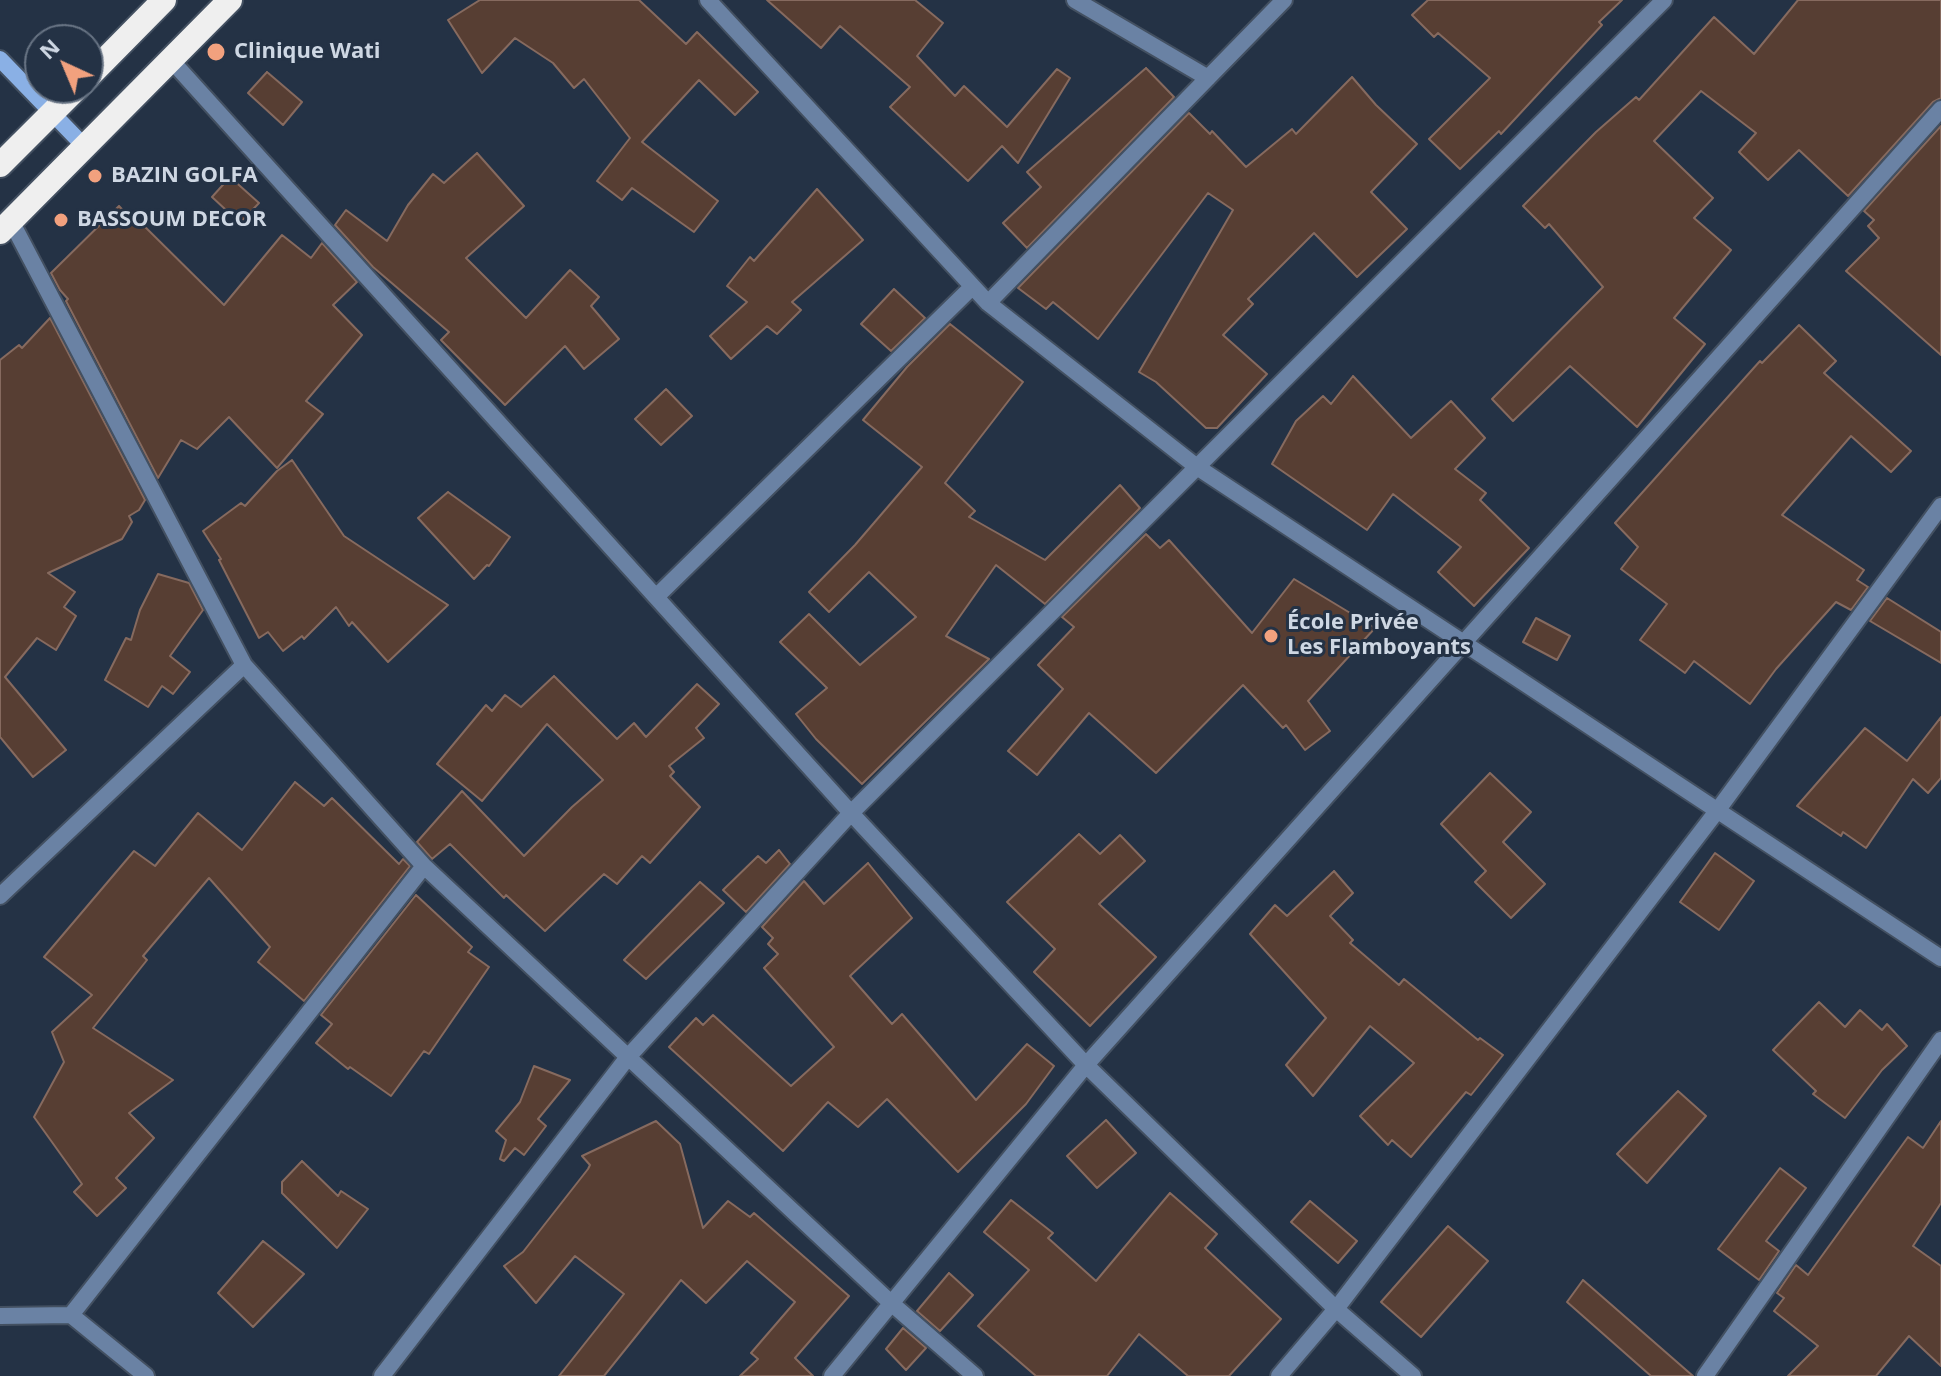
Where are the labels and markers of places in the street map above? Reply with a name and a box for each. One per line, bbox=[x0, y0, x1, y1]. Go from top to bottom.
place label: Clinique Wati bbox=[234, 39, 381, 65]
marker: Clinique Wati bbox=[205, 41, 227, 63]
place label: BAZIN GOLFA bbox=[111, 163, 258, 189]
marker: BAZIN GOLFA bbox=[86, 167, 104, 185]
place label: BASSOUM DECOR bbox=[77, 207, 266, 233]
marker: BASSOUM DECOR bbox=[52, 211, 70, 229]
place label: École Privée Les Flamboyants bbox=[1287, 610, 1471, 662]
marker: École Privée Les Flamboyants bbox=[1262, 627, 1280, 645]

